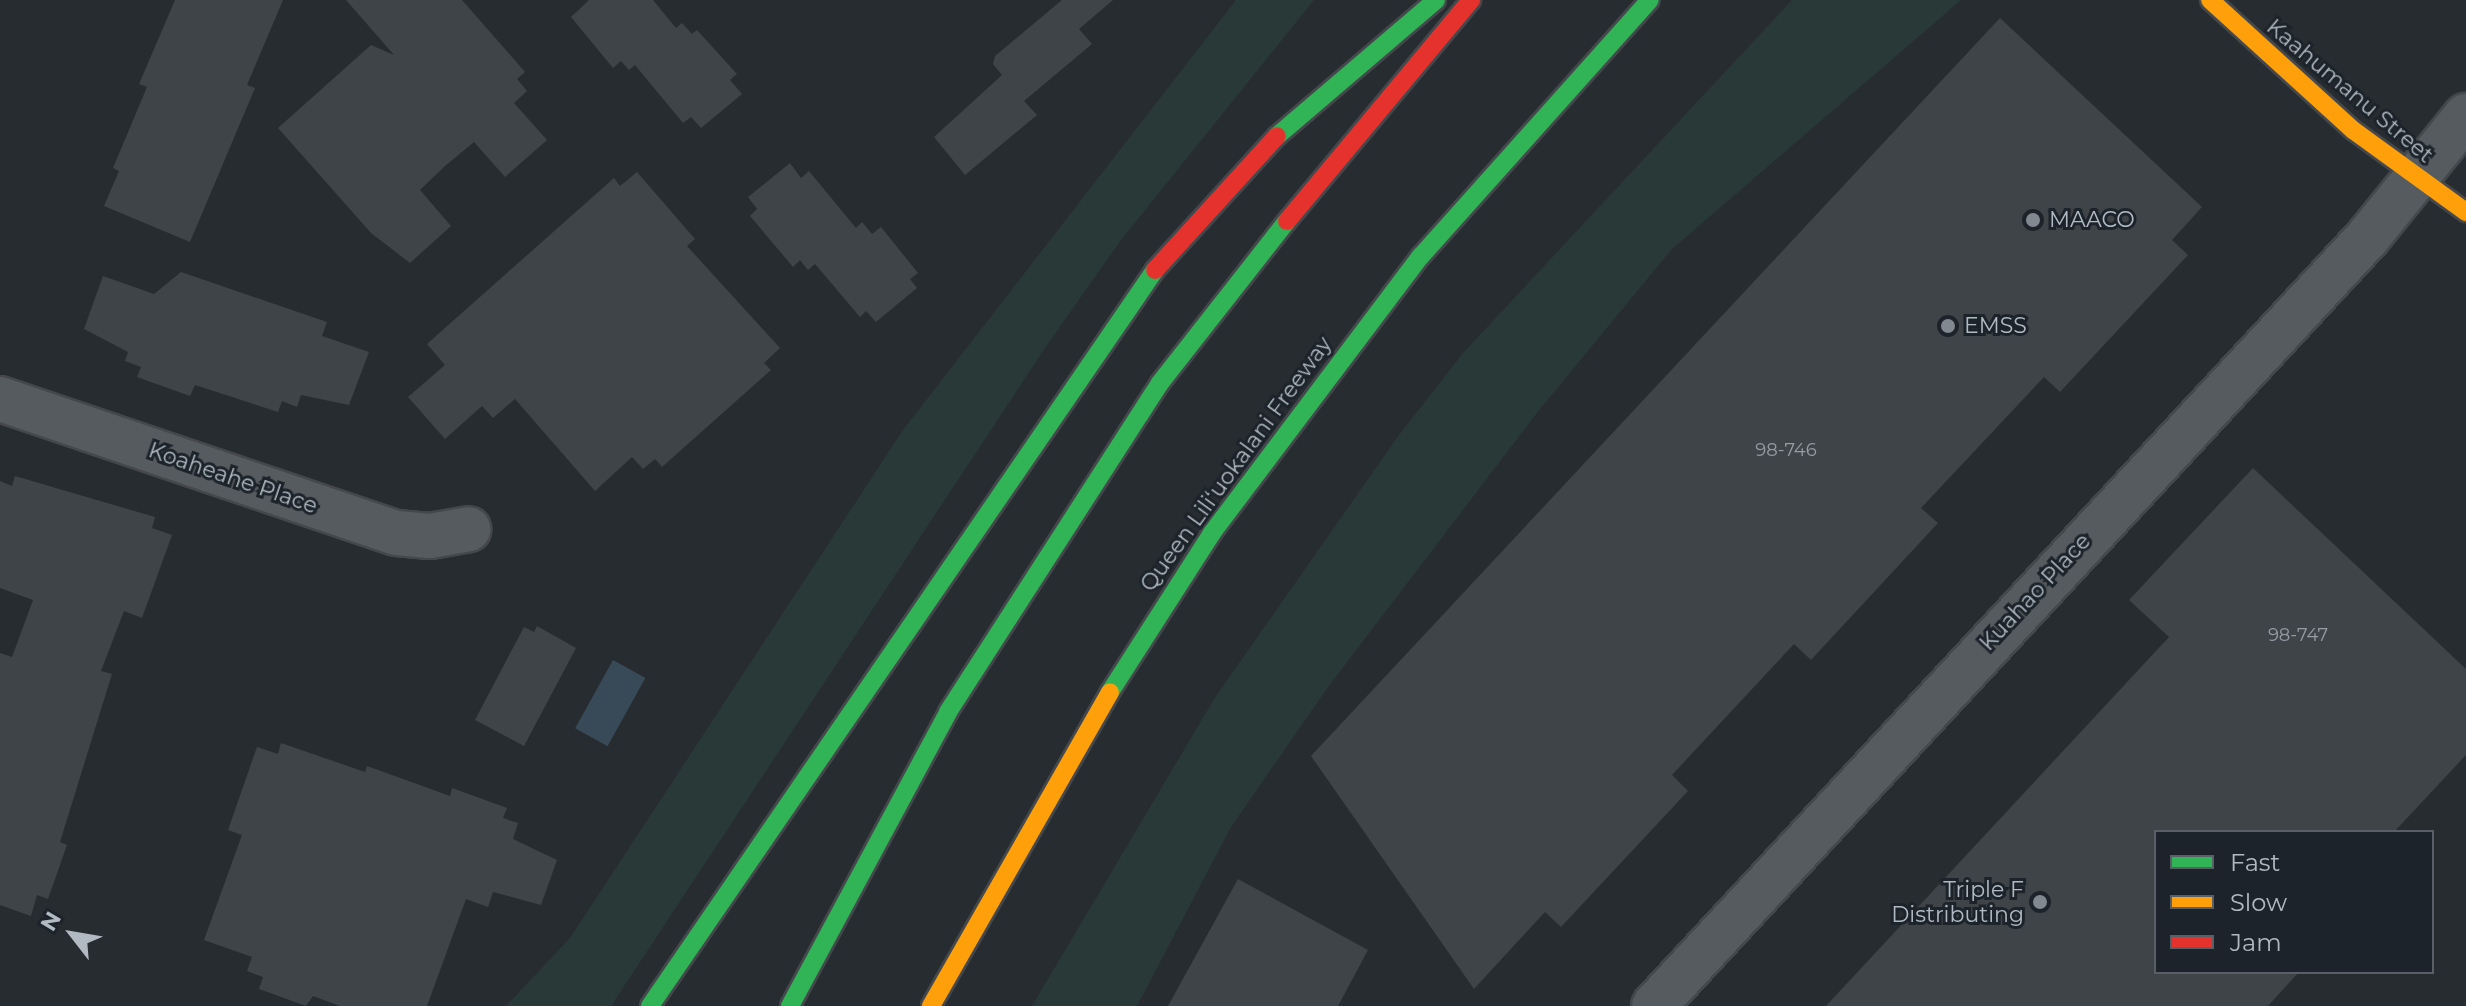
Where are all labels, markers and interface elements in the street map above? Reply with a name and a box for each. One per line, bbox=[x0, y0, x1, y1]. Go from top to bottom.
street label: Kaahumanu Street bbox=[2261, 14, 2439, 168]
place label: MAACO bbox=[2049, 207, 2135, 233]
marker: MAACO bbox=[2024, 211, 2042, 229]
place label: EMSS bbox=[1964, 313, 2027, 339]
marker: EMSS bbox=[1939, 317, 1957, 335]
street label: Queen Liliʻuokalani Freeway bbox=[1135, 331, 1337, 597]
street label: Koaheahe Place bbox=[145, 437, 321, 519]
house number: 98-746 bbox=[1755, 439, 1817, 461]
street label: Kuahao Place bbox=[1974, 528, 2096, 656]
house number: 98-747 bbox=[2268, 624, 2328, 646]
legend bbox=[2154, 830, 2434, 974]
text: Fast bbox=[2230, 848, 2280, 877]
place label: Triple F Distributing bbox=[1891, 876, 2024, 928]
text: Slow bbox=[2230, 888, 2287, 917]
marker: Triple F Distributing bbox=[2031, 893, 2049, 911]
north arrow bbox=[32, 894, 112, 974]
text: N bbox=[35, 907, 67, 936]
text: Jam bbox=[2230, 928, 2282, 957]

